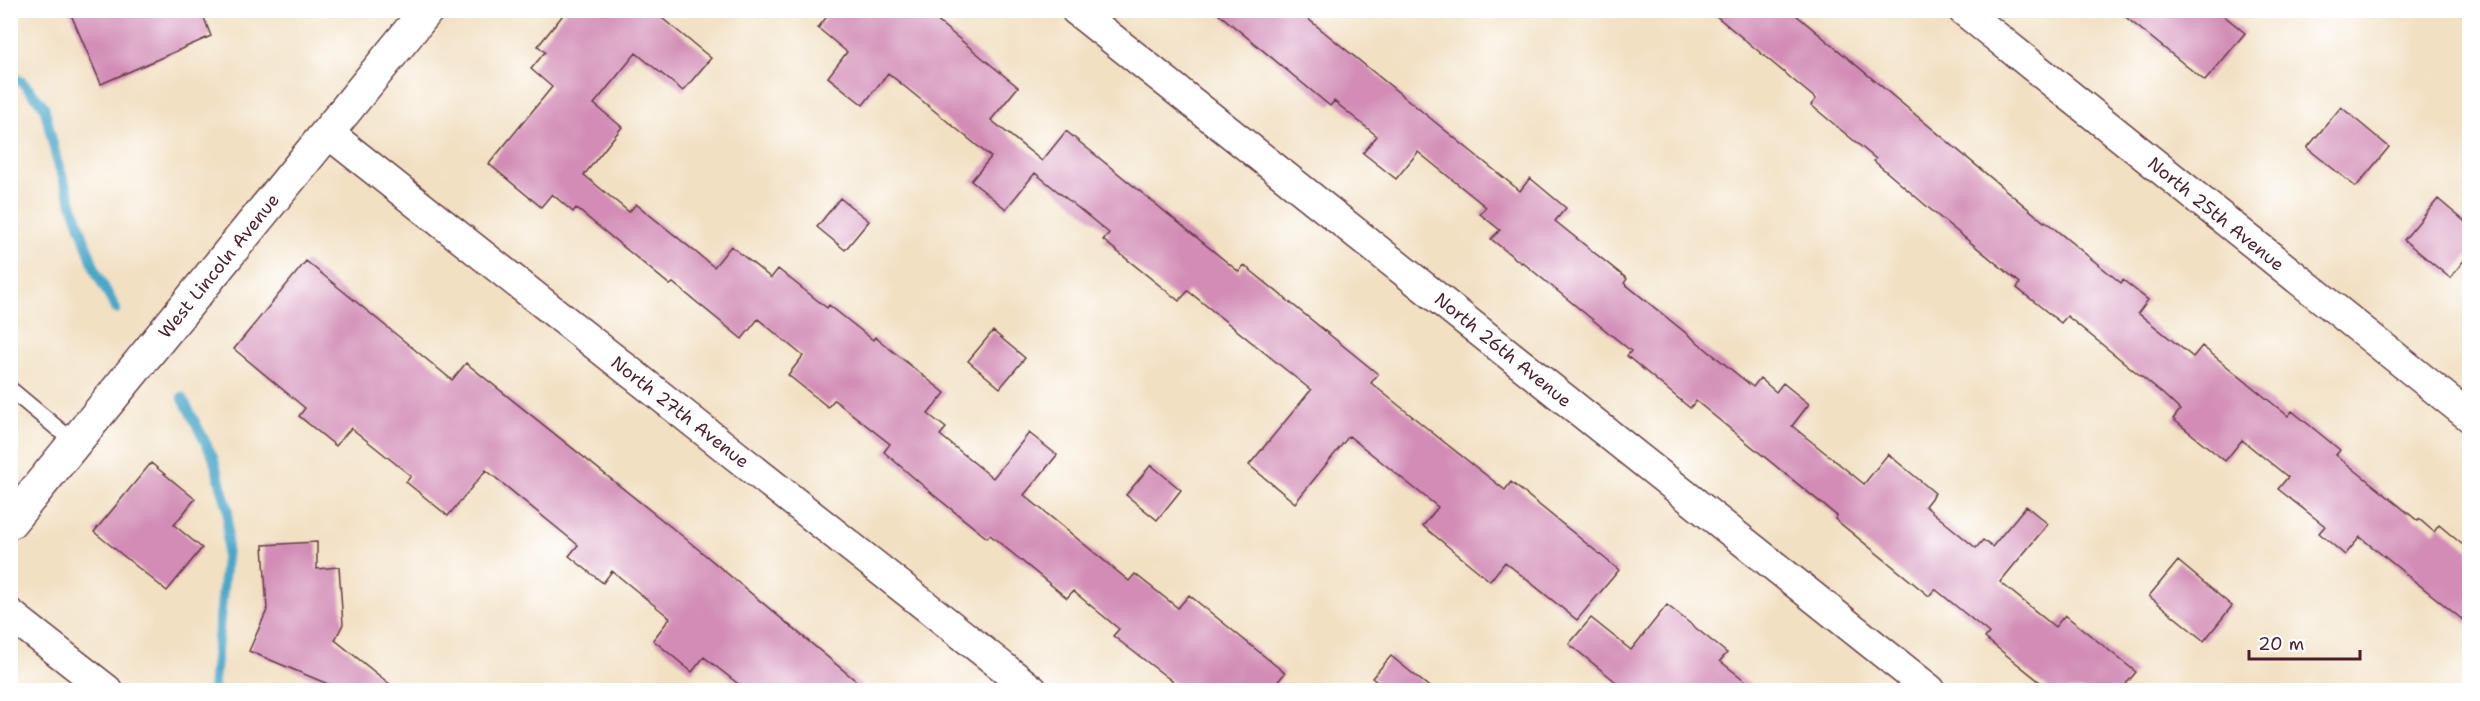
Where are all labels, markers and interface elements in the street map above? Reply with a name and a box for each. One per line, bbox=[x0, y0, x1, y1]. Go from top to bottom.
street label: North 25th Avenue bbox=[2143, 152, 2289, 276]
street label: West Lincoln Avenue bbox=[153, 189, 285, 343]
street label: North 26th Avenue bbox=[1430, 287, 1576, 413]
street label: North 27th Avenue bbox=[606, 350, 754, 474]
scale bar bbox=[2249, 623, 2360, 661]
text: 20 m bbox=[2258, 632, 2304, 656]

